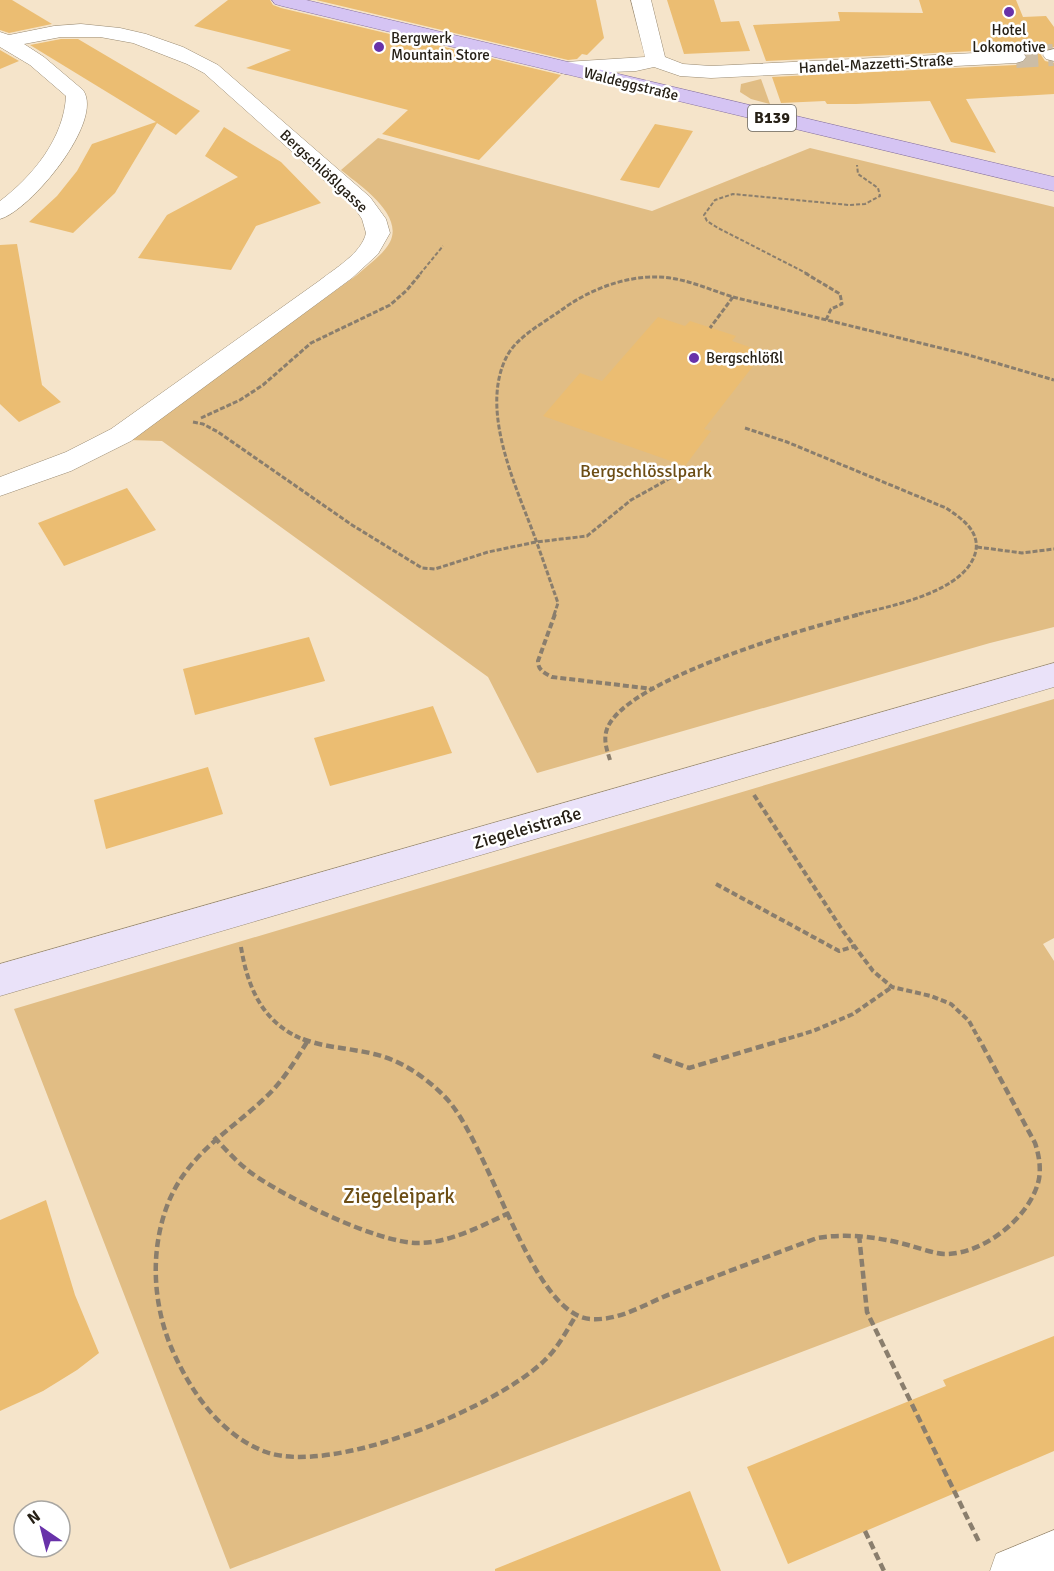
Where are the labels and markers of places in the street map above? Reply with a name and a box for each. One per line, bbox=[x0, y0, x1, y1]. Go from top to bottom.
marker: Hotel Lokomotive bbox=[1002, 5, 1016, 19]
place label: Hotel Lokomotive bbox=[972, 21, 1046, 56]
place label: Bergwerk Mountain Store bbox=[391, 29, 490, 64]
marker: Bergwerk Mountain Store bbox=[372, 40, 386, 54]
place label: Bergschlößl bbox=[706, 349, 783, 367]
marker: Bergschlößl bbox=[687, 351, 701, 365]

